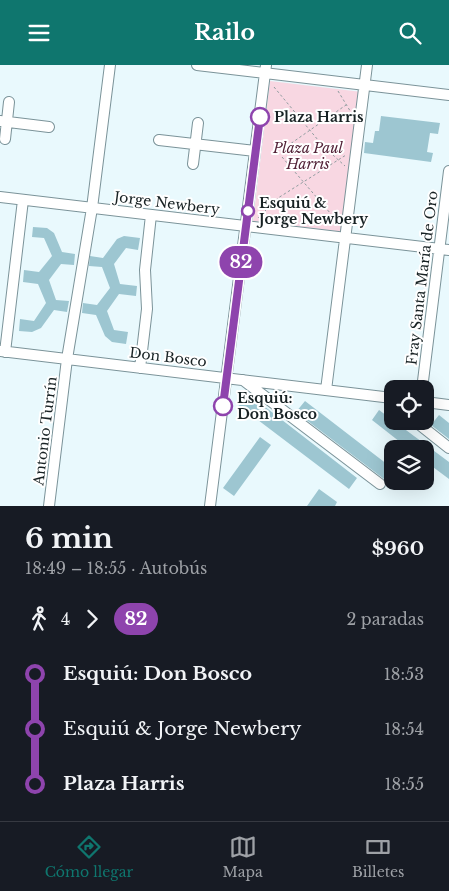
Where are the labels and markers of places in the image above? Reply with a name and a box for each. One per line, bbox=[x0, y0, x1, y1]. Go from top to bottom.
marker: Plaza Harris bbox=[250, 107, 270, 127]
place label: Plaza Harris bbox=[274, 108, 364, 126]
place label: Esquiú & Jorge Newbery bbox=[256, 194, 369, 228]
marker: Esquiú & Jorge Newbery bbox=[241, 204, 255, 218]
place label: Esquiú: Don Bosco bbox=[237, 389, 317, 423]
marker: Esquiú: Don Bosco bbox=[213, 396, 233, 416]

